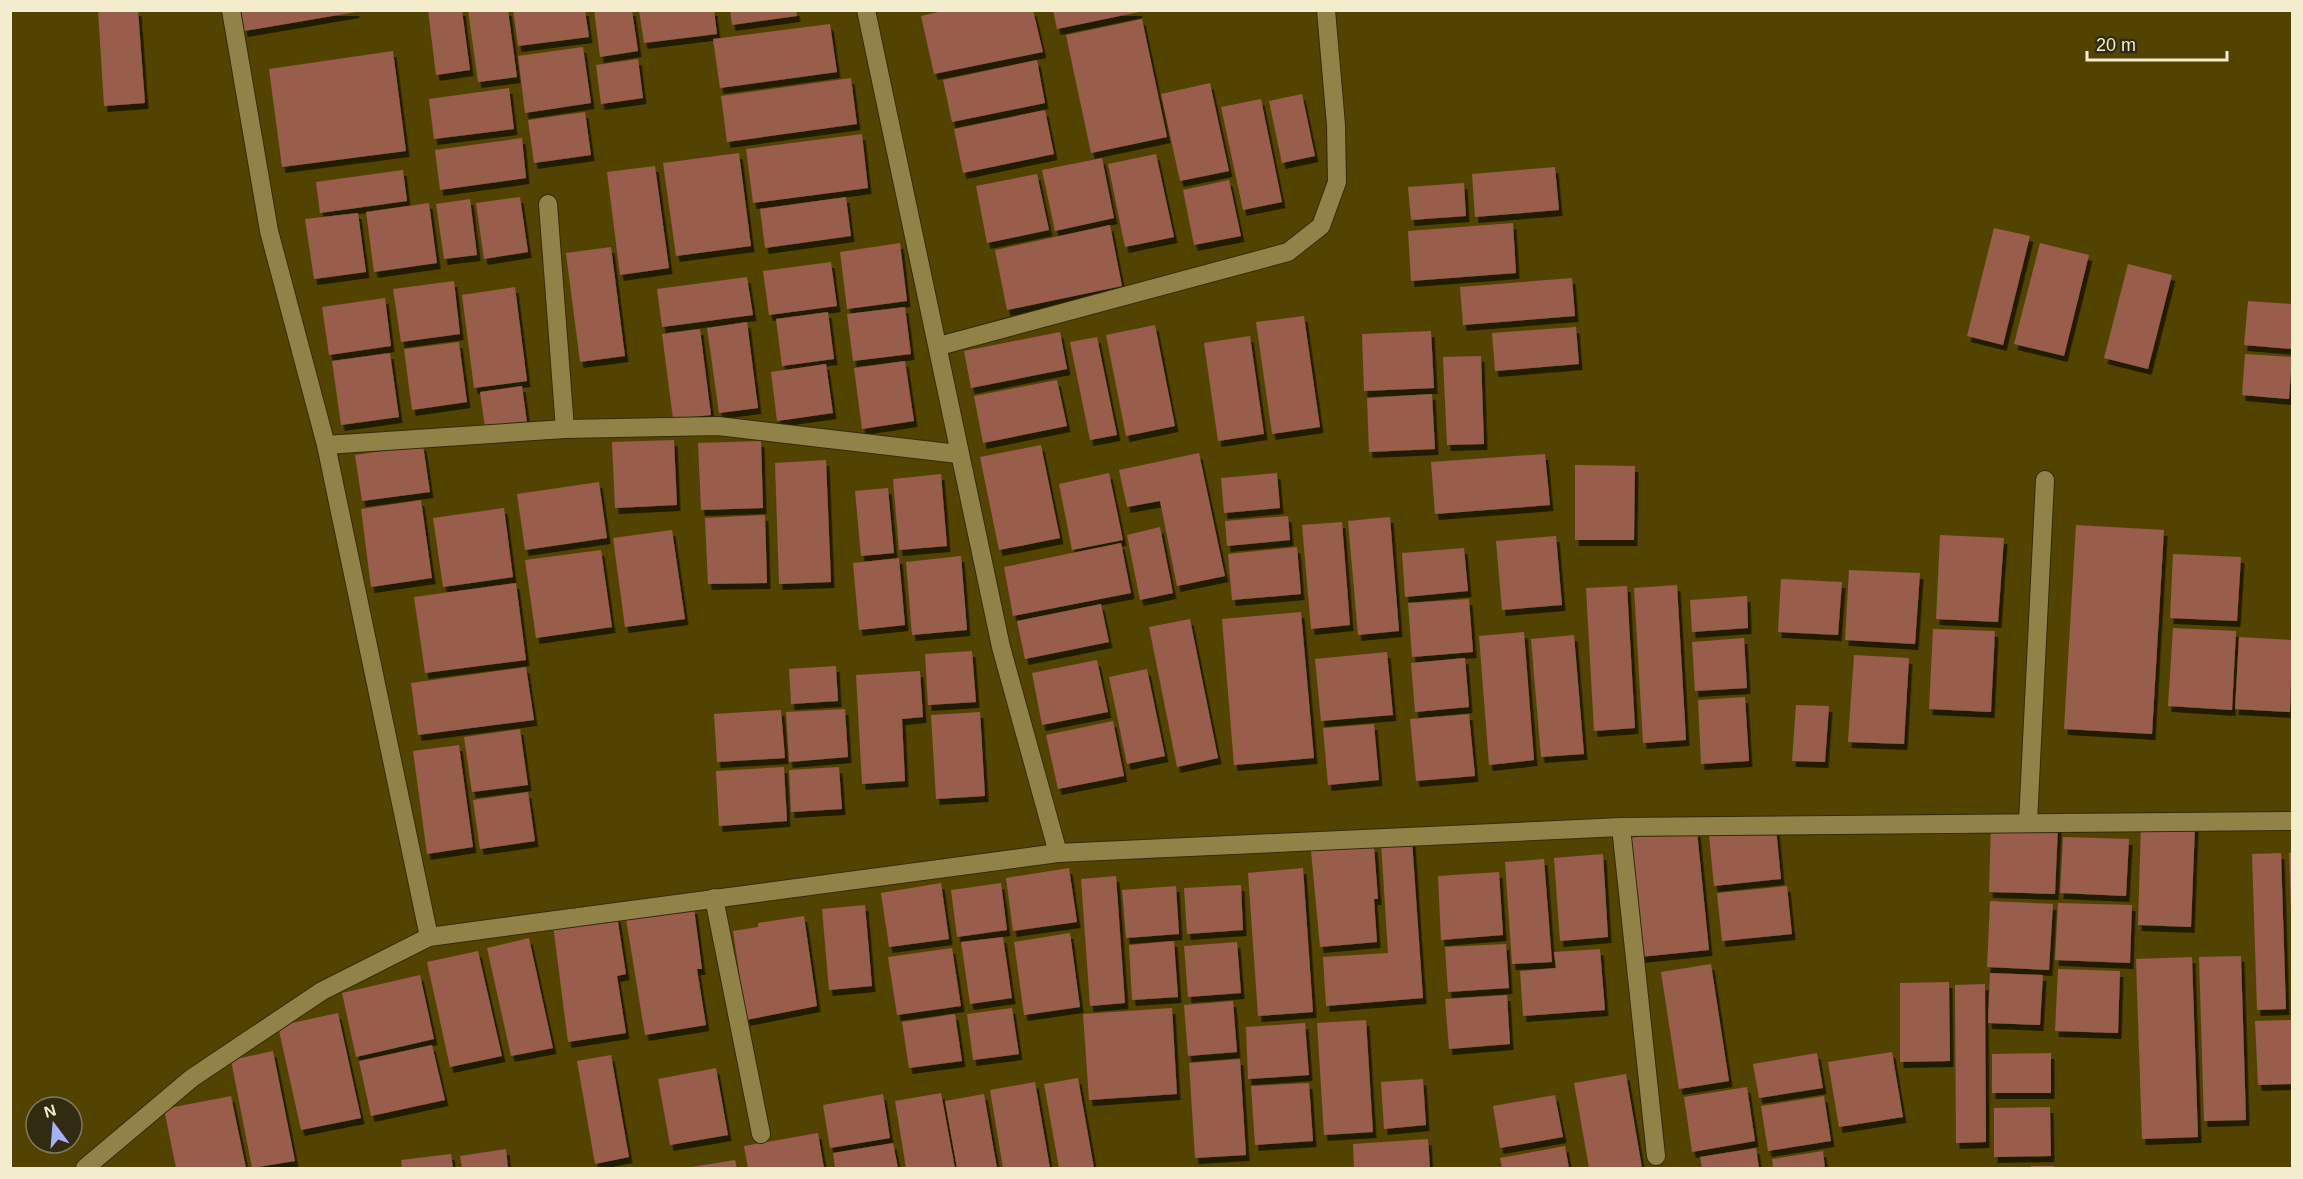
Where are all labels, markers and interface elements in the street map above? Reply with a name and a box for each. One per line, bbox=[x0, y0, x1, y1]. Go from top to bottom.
scale bar bbox=[2087, 24, 2226, 62]
text: 20 m bbox=[2096, 35, 2136, 55]
north arrow bbox=[24, 1095, 84, 1155]
text: N bbox=[42, 1101, 58, 1121]

